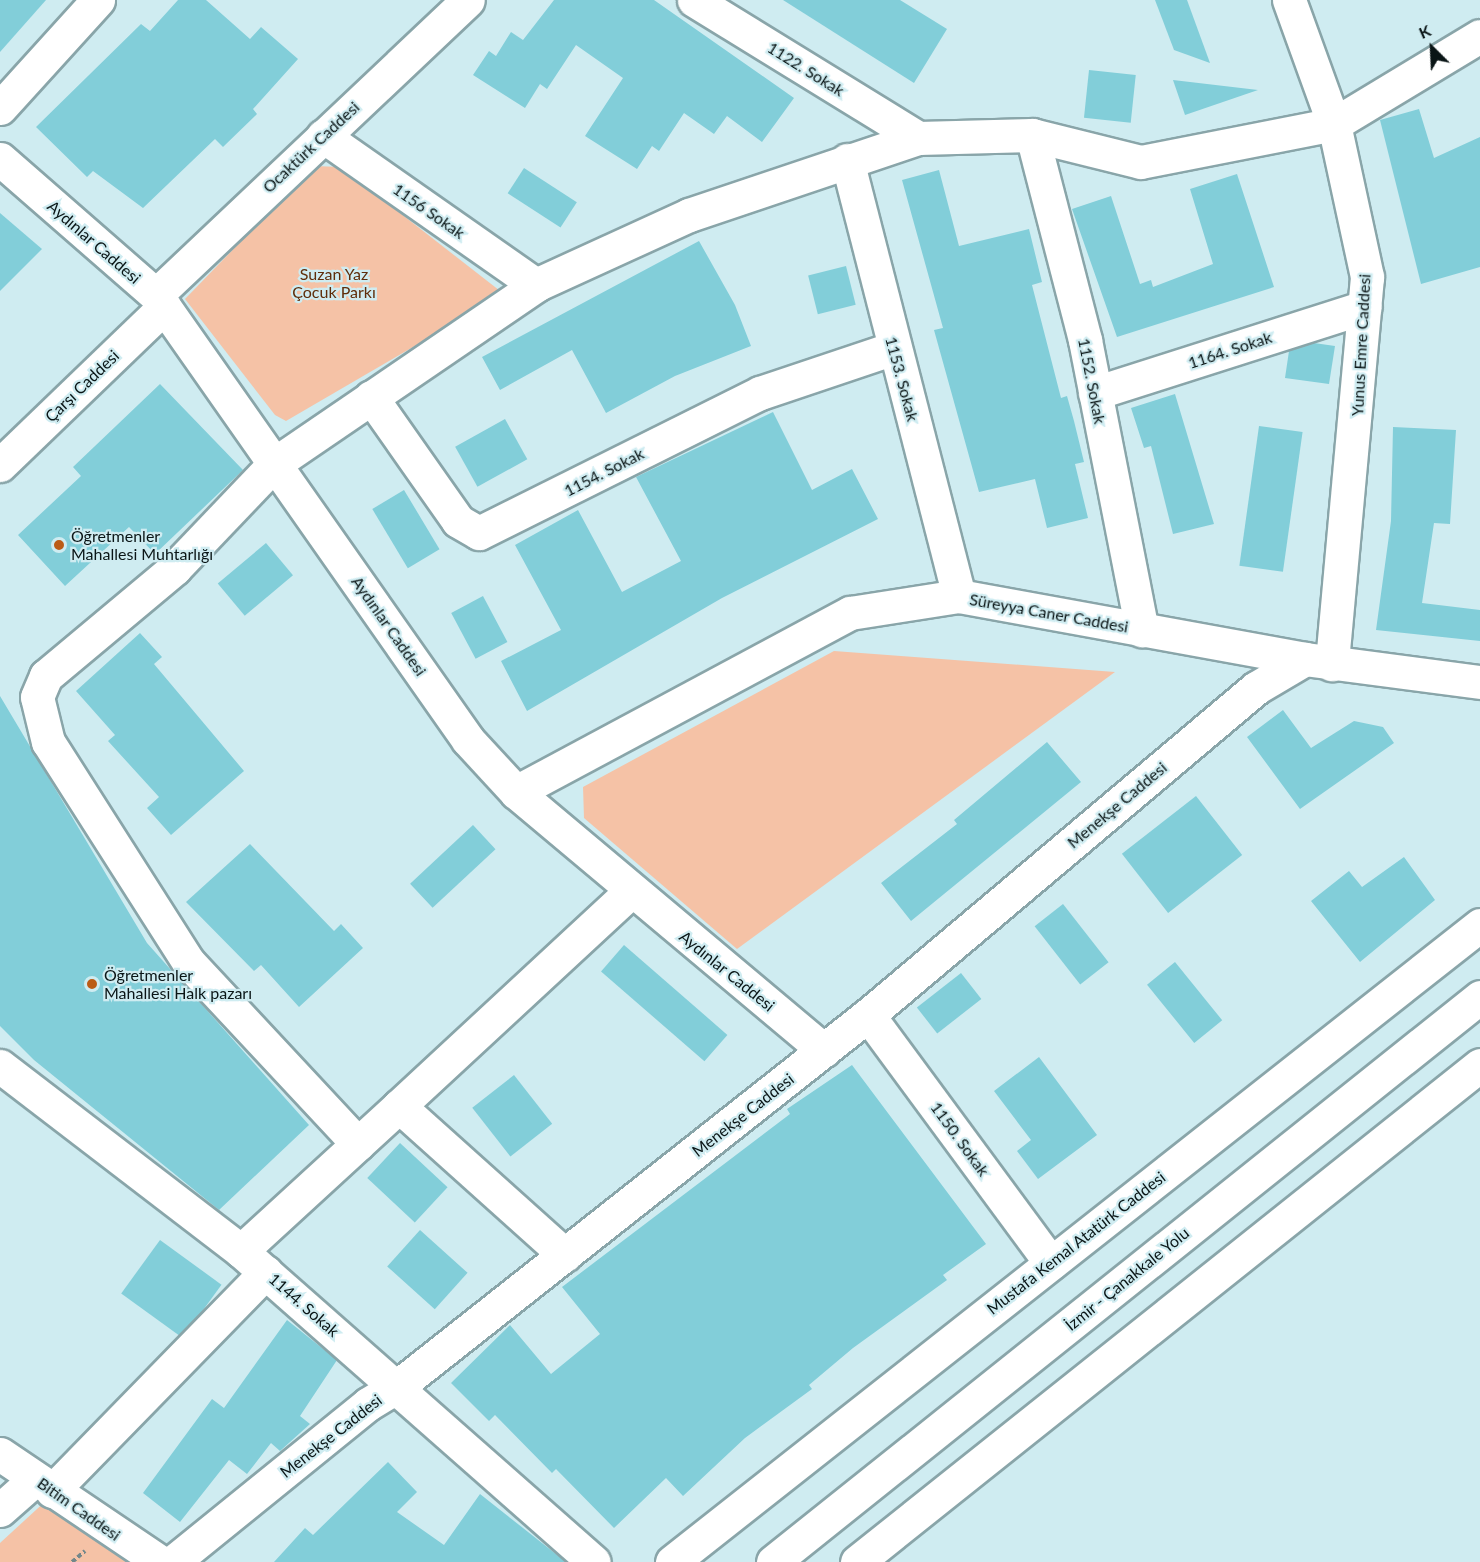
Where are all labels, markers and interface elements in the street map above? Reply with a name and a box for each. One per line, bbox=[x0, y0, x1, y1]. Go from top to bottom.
north arrow bbox=[1402, 18, 1462, 78]
text: K bbox=[1416, 20, 1433, 42]
street label: 1122. Sokak bbox=[764, 38, 848, 100]
street label: Ocaktürk Caddesi bbox=[259, 97, 363, 197]
street label: 1156 Sokak bbox=[389, 179, 469, 243]
street label: Aydınlar Caddesi bbox=[43, 196, 145, 288]
park label: Suzan Yaz Çocuk Parkı bbox=[292, 264, 376, 302]
street label: Yunus Emre Caddesi bbox=[1348, 273, 1374, 417]
street label: 1164. Sokak bbox=[1186, 327, 1274, 373]
street label: 1153. Sokak bbox=[881, 335, 923, 423]
street label: 1152. Sokak bbox=[1074, 337, 1110, 425]
street label: Çarşı Caddesi bbox=[41, 346, 123, 426]
street label: 1154. Sokak bbox=[561, 444, 647, 500]
place label: Öğretmenler Mahallesi Muhtarlığı bbox=[71, 526, 213, 564]
marker: Öğretmenler Mahallesi Muhtarlığı bbox=[52, 538, 66, 552]
street label: Aydınlar Caddesi bbox=[347, 572, 431, 680]
street label: Süreyya Caner Caddesi bbox=[968, 590, 1130, 636]
street label: Menekşe Caddesi bbox=[1063, 758, 1171, 852]
street label: Aydınlar Caddesi bbox=[675, 927, 779, 1015]
place label: Öğretmenler Mahallesi Halk pazarı bbox=[104, 965, 252, 1003]
marker: Öğretmenler Mahallesi Halk pazarı bbox=[85, 977, 99, 991]
street label: Menekşe Caddesi bbox=[688, 1069, 798, 1161]
street label: 1150. Sokak bbox=[927, 1098, 993, 1180]
street label: Mustafa Kemal Atatürk Caddesi bbox=[983, 1167, 1169, 1319]
street label: İzmir - Çanakkale Yolu bbox=[1061, 1223, 1193, 1335]
street label: 1144. Sokak bbox=[265, 1269, 343, 1341]
street label: Menekşe Caddesi bbox=[276, 1390, 386, 1482]
street label: Bitim Caddesi bbox=[34, 1473, 124, 1545]

